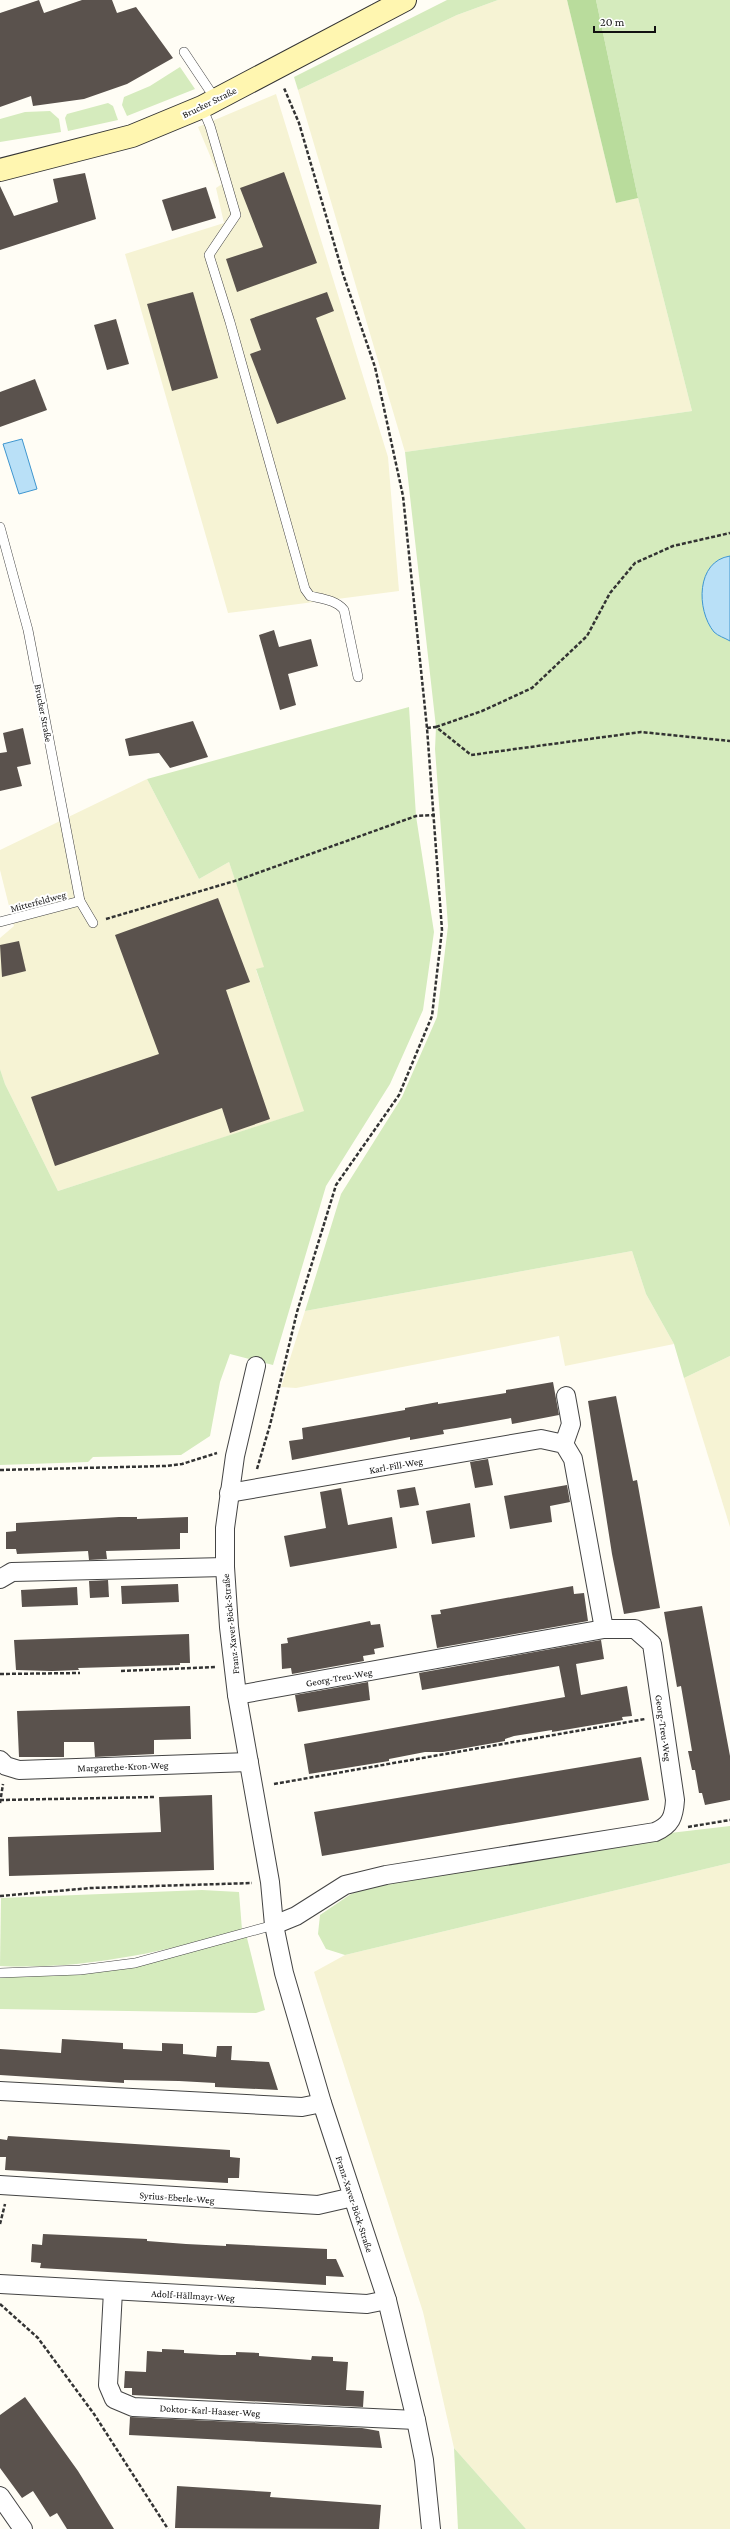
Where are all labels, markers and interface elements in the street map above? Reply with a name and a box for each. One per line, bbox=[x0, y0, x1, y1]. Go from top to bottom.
scale bar bbox=[594, 8, 655, 34]
text: 20 m bbox=[600, 15, 625, 29]
street label: Brucker Straße bbox=[180, 84, 239, 120]
street label: Brucker Straße bbox=[32, 683, 55, 744]
street label: Mitterfeldweg bbox=[9, 889, 67, 914]
street label: Karl-Fill-Weg bbox=[368, 1455, 424, 1476]
street label: Franz-Xaver-Böck-Straße bbox=[220, 1573, 241, 1675]
street label: Georg-Treu-Weg bbox=[305, 1666, 373, 1689]
street label: Georg-Treu-Weg bbox=[653, 1694, 674, 1762]
street label: Margarethe-Kron-Weg bbox=[77, 1759, 169, 1774]
street label: Franz-Xaver-Böck-Straße bbox=[334, 2154, 376, 2254]
street label: Syrius-Eberle-Weg bbox=[139, 2189, 215, 2206]
street label: Adolf-Hällmayr-Weg bbox=[151, 2288, 235, 2303]
street label: Doktor-Karl-Haaser-Weg bbox=[159, 2402, 261, 2419]

